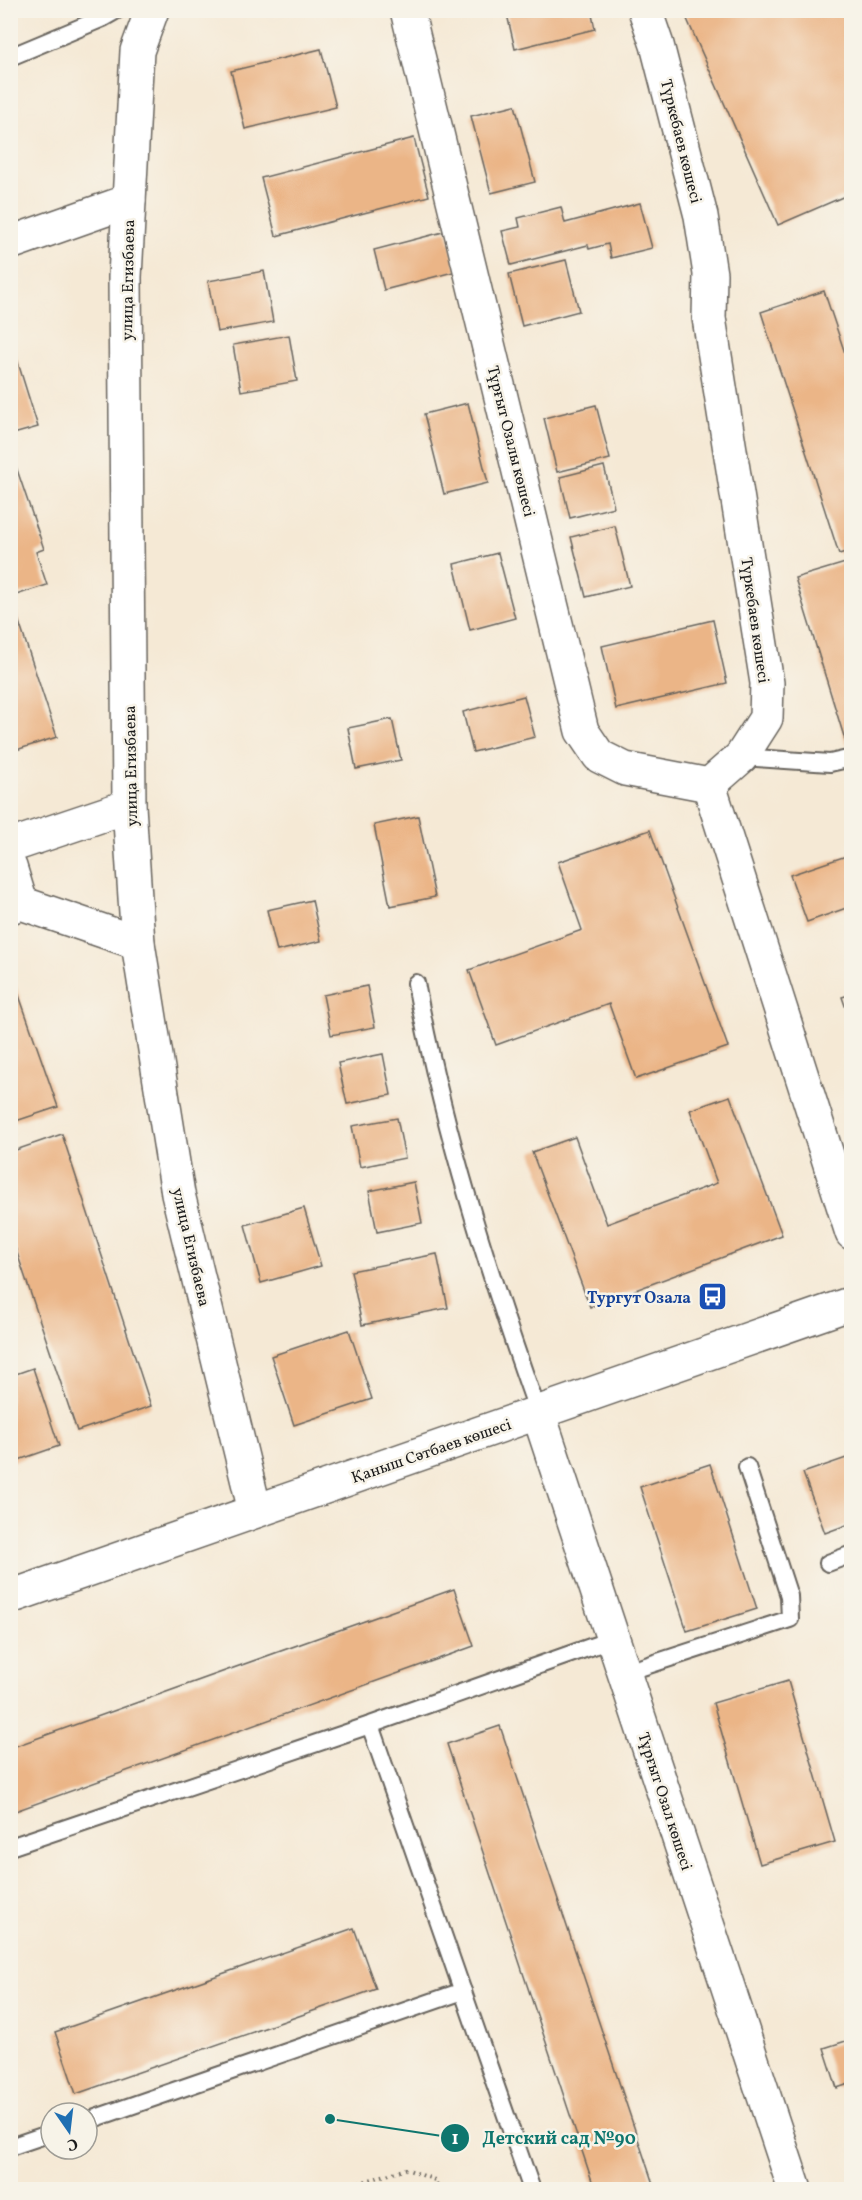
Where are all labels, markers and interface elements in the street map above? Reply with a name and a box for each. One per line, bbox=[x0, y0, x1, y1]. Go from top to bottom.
street label: Түркебаев көшесі bbox=[654, 77, 706, 206]
street label: улица Егизбаева bbox=[117, 219, 141, 341]
street label: Тұрғыт Озалы көшесі bbox=[481, 364, 540, 520]
street label: Түркебаев көшесі bbox=[734, 556, 774, 685]
street label: улица Егизбаева bbox=[120, 705, 144, 827]
street label: улица Егизбаева bbox=[166, 1186, 214, 1309]
bus stop icon: Тургут Озала bbox=[696, 1281, 728, 1313]
place label: Тургут Озала bbox=[587, 1288, 691, 1310]
street label: Қаныш Сәтбаев көшесі bbox=[349, 1414, 515, 1490]
street label: Тұрғыт Озал көшесі bbox=[631, 1730, 697, 1874]
north arrow bbox=[39, 2101, 99, 2161]
callout: Детский сад №90 bbox=[440, 2120, 648, 2156]
text: 1 bbox=[451, 2127, 459, 2152]
text: Детский сад №90 bbox=[482, 2127, 636, 2152]
text: С bbox=[64, 2132, 80, 2156]

